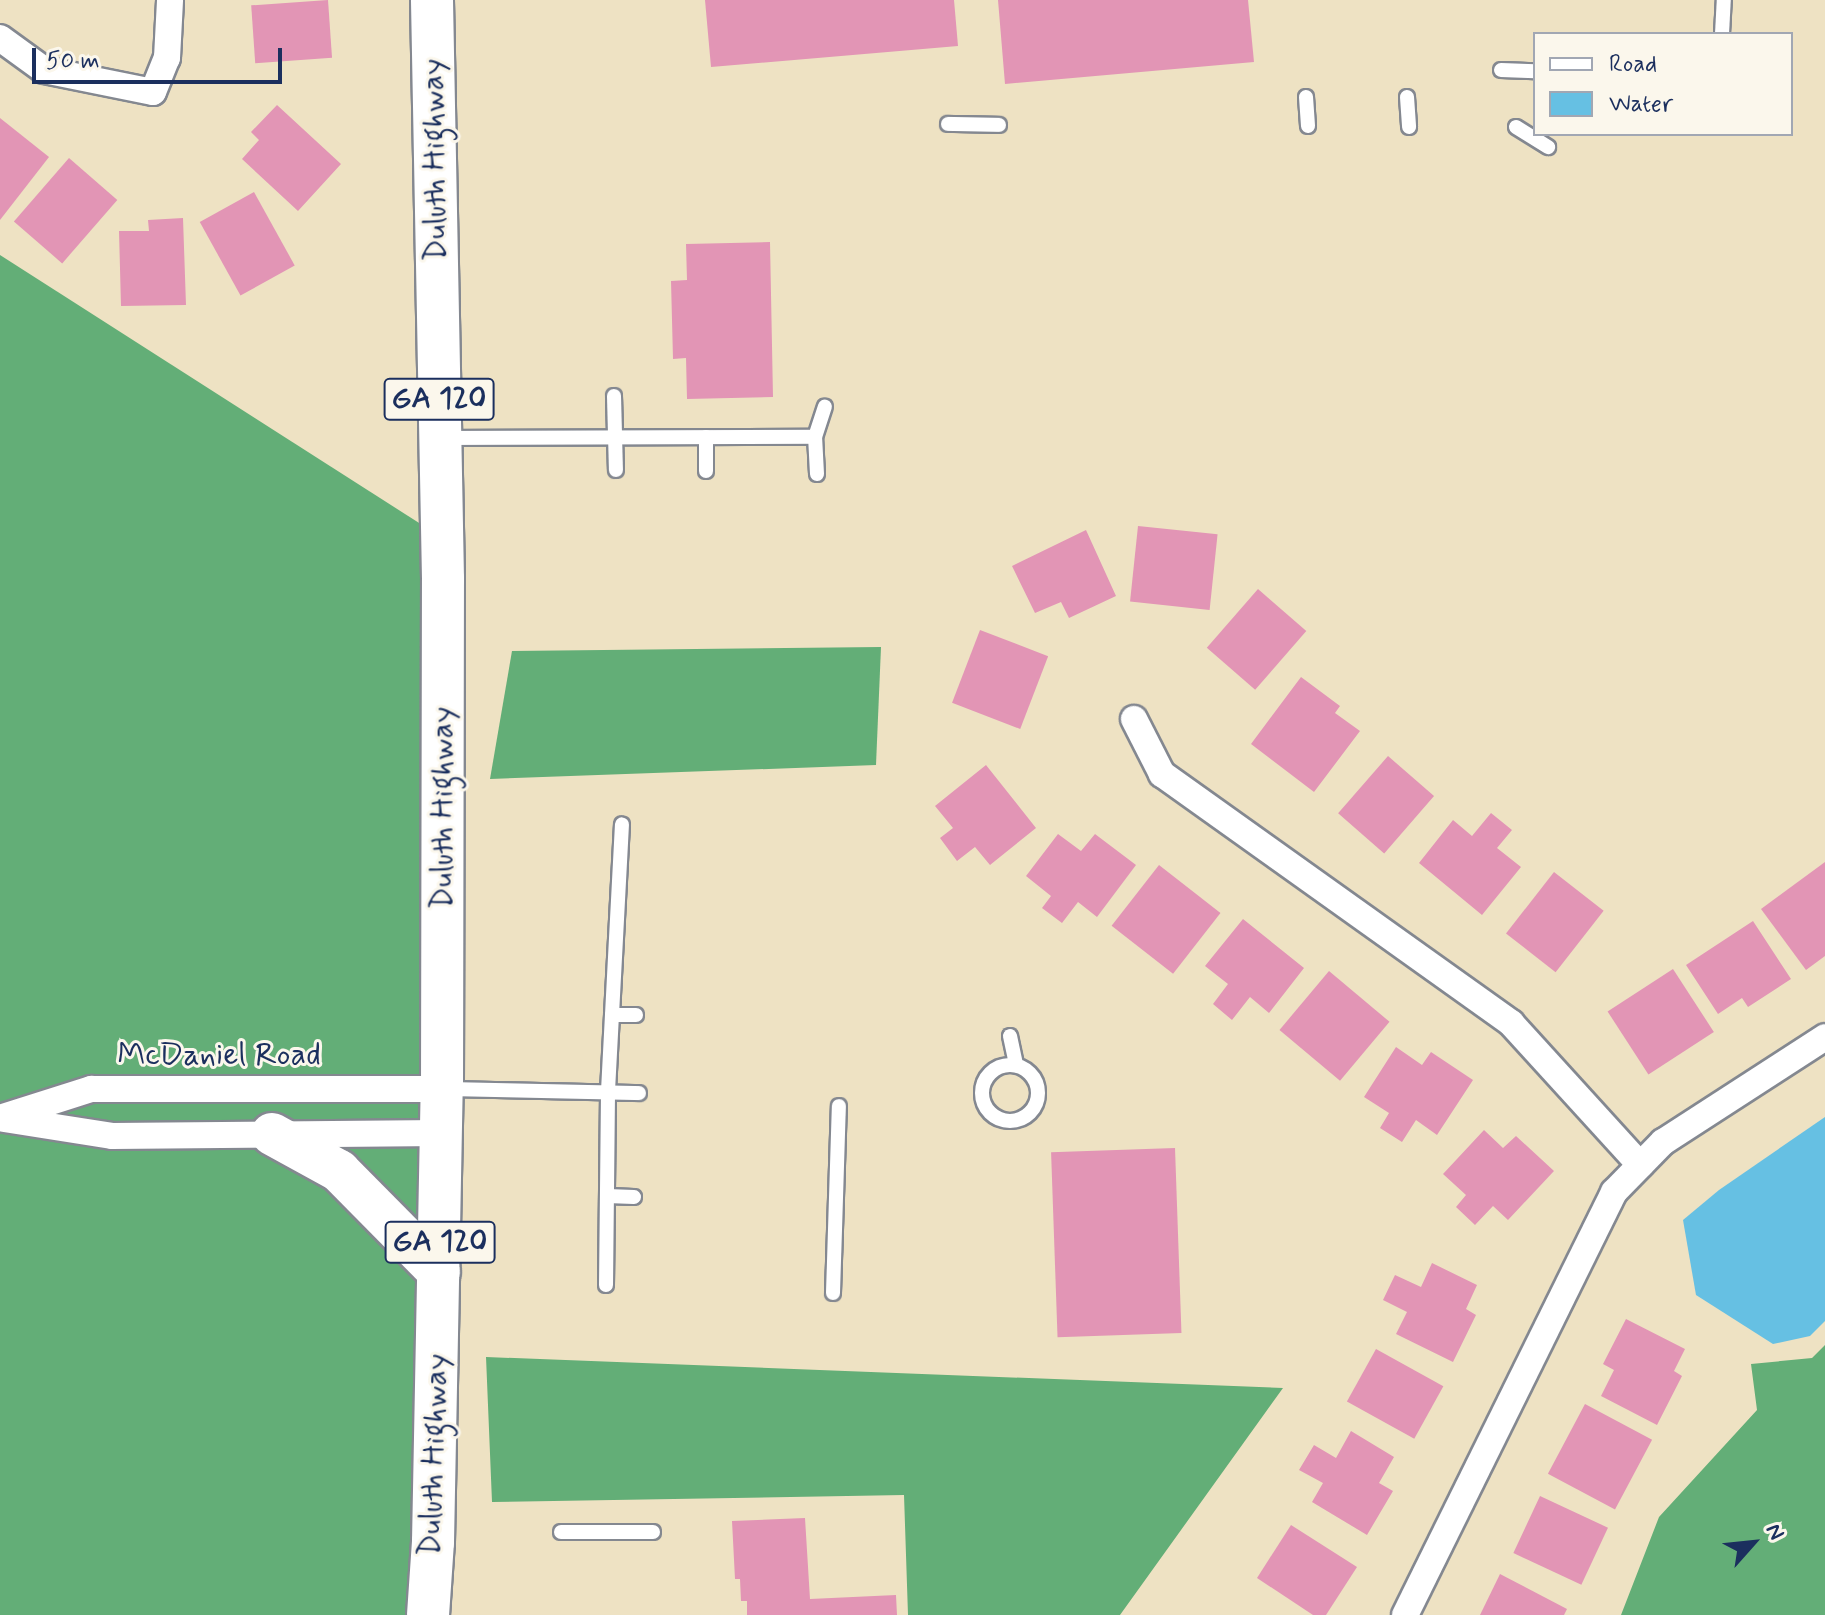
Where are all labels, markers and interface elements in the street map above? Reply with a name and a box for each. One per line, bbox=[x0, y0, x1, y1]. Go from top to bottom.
scale bar bbox=[36, 32, 286, 82]
legend bbox=[1533, 32, 1793, 136]
text: 50 m bbox=[46, 46, 100, 77]
text: Road bbox=[1609, 49, 1657, 80]
street label: Duluth Highway bbox=[414, 58, 456, 262]
text: Water bbox=[1609, 89, 1673, 120]
road number: GA 120 bbox=[383, 373, 495, 425]
street label: Duluth Highway bbox=[424, 707, 462, 909]
street label: McDaniel Road bbox=[118, 1036, 320, 1074]
road number: GA 120 bbox=[384, 1216, 496, 1268]
street label: Duluth Highway bbox=[411, 1353, 457, 1557]
north arrow bbox=[1713, 1503, 1793, 1583]
text: N bbox=[1759, 1519, 1790, 1545]

